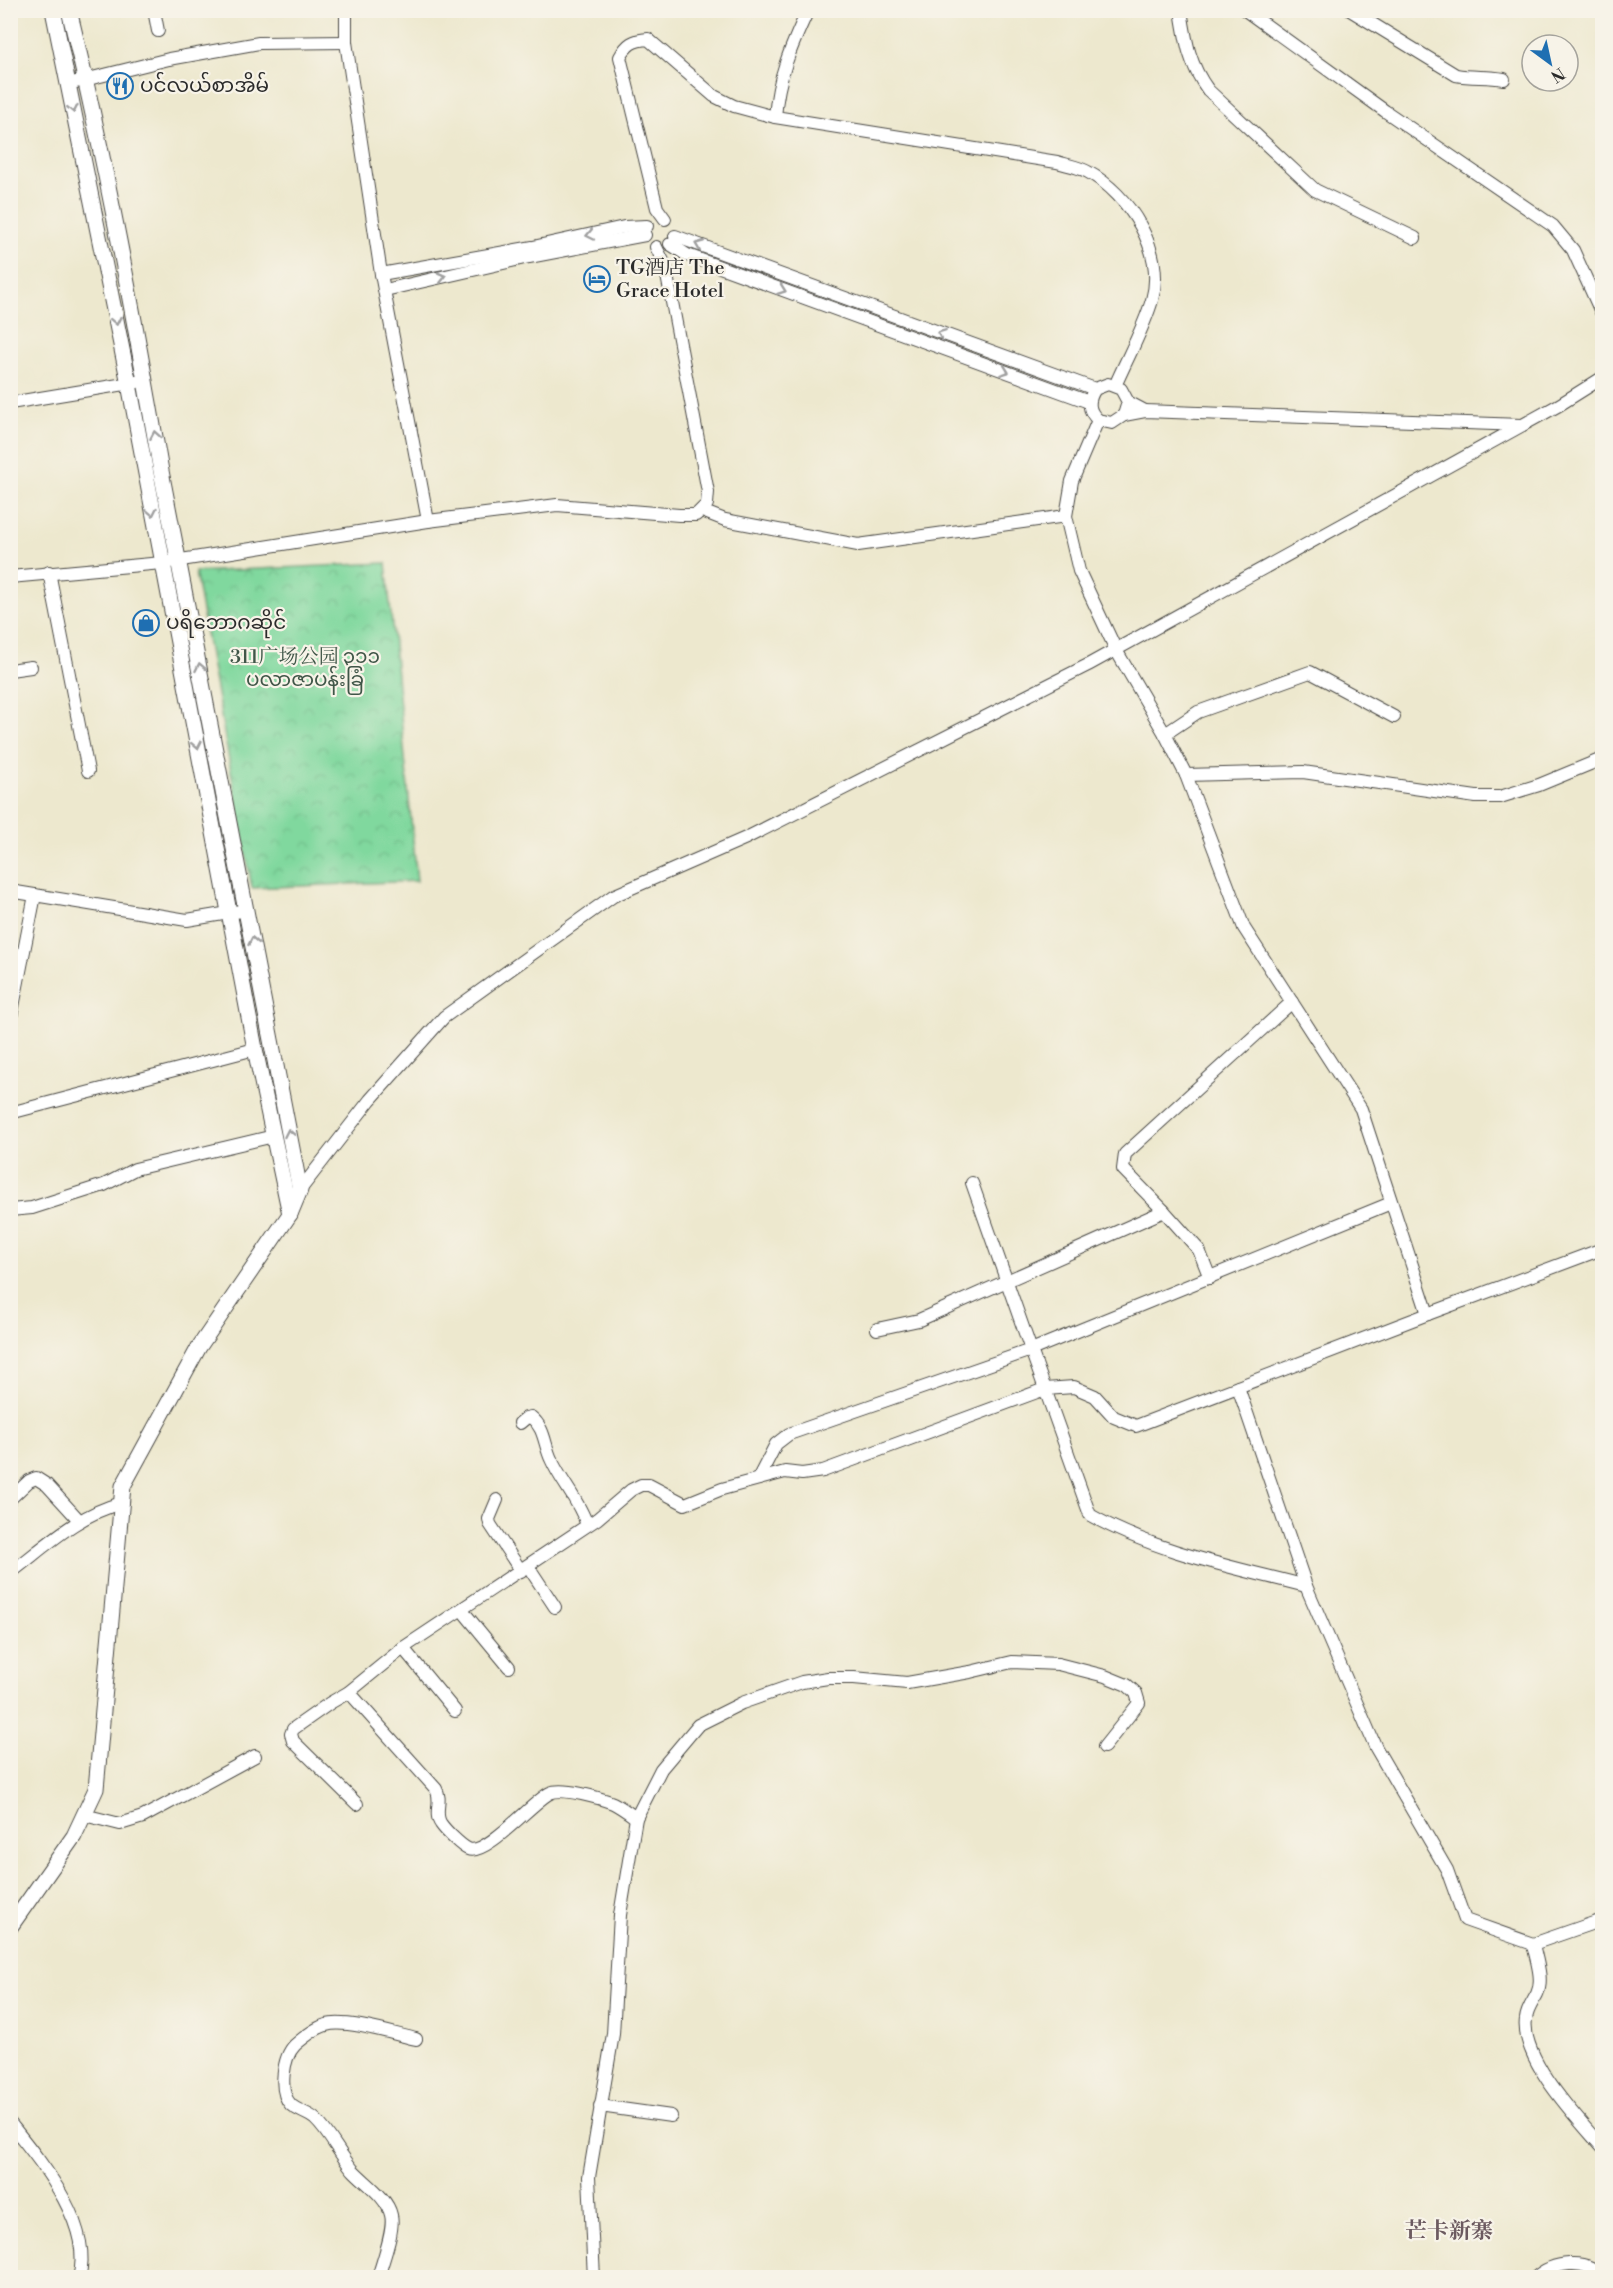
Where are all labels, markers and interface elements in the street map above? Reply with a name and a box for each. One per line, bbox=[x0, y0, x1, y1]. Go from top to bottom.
north arrow bbox=[1520, 33, 1580, 93]
text: N bbox=[1547, 63, 1568, 87]
restaurant icon: ပင်လယ်စာအိမ် bbox=[105, 71, 135, 101]
place label: ပင်လယ်စာအိမ် bbox=[140, 71, 269, 99]
one-way arrow bbox=[66, 104, 79, 114]
one-way arrow bbox=[585, 227, 595, 240]
one-way arrow bbox=[694, 240, 705, 252]
place label: TG酒店 The Grace Hotel bbox=[616, 256, 725, 304]
hotel icon: TG酒店 The Grace Hotel bbox=[582, 264, 612, 294]
one-way arrow bbox=[437, 271, 447, 284]
one-way arrow bbox=[776, 283, 787, 295]
one-way arrow bbox=[109, 315, 122, 325]
one-way arrow bbox=[937, 328, 947, 341]
one-way arrow bbox=[999, 364, 1010, 376]
one-way arrow bbox=[149, 430, 161, 439]
one-way arrow bbox=[146, 508, 158, 517]
shop icon: ပရိဘောဂဆိုင် bbox=[131, 608, 161, 638]
place label: ပရိဘောဂဆိုင် bbox=[166, 608, 286, 639]
park label: 311广场公园 ၃၁၁ ပလာဇာပန်းခြံ bbox=[230, 645, 380, 695]
one-way arrow bbox=[194, 663, 207, 673]
one-way arrow bbox=[190, 740, 203, 750]
one-way arrow bbox=[247, 937, 260, 947]
one-way arrow bbox=[283, 1128, 296, 1138]
district label: 芒卡新寨 bbox=[1405, 2218, 1493, 2245]

